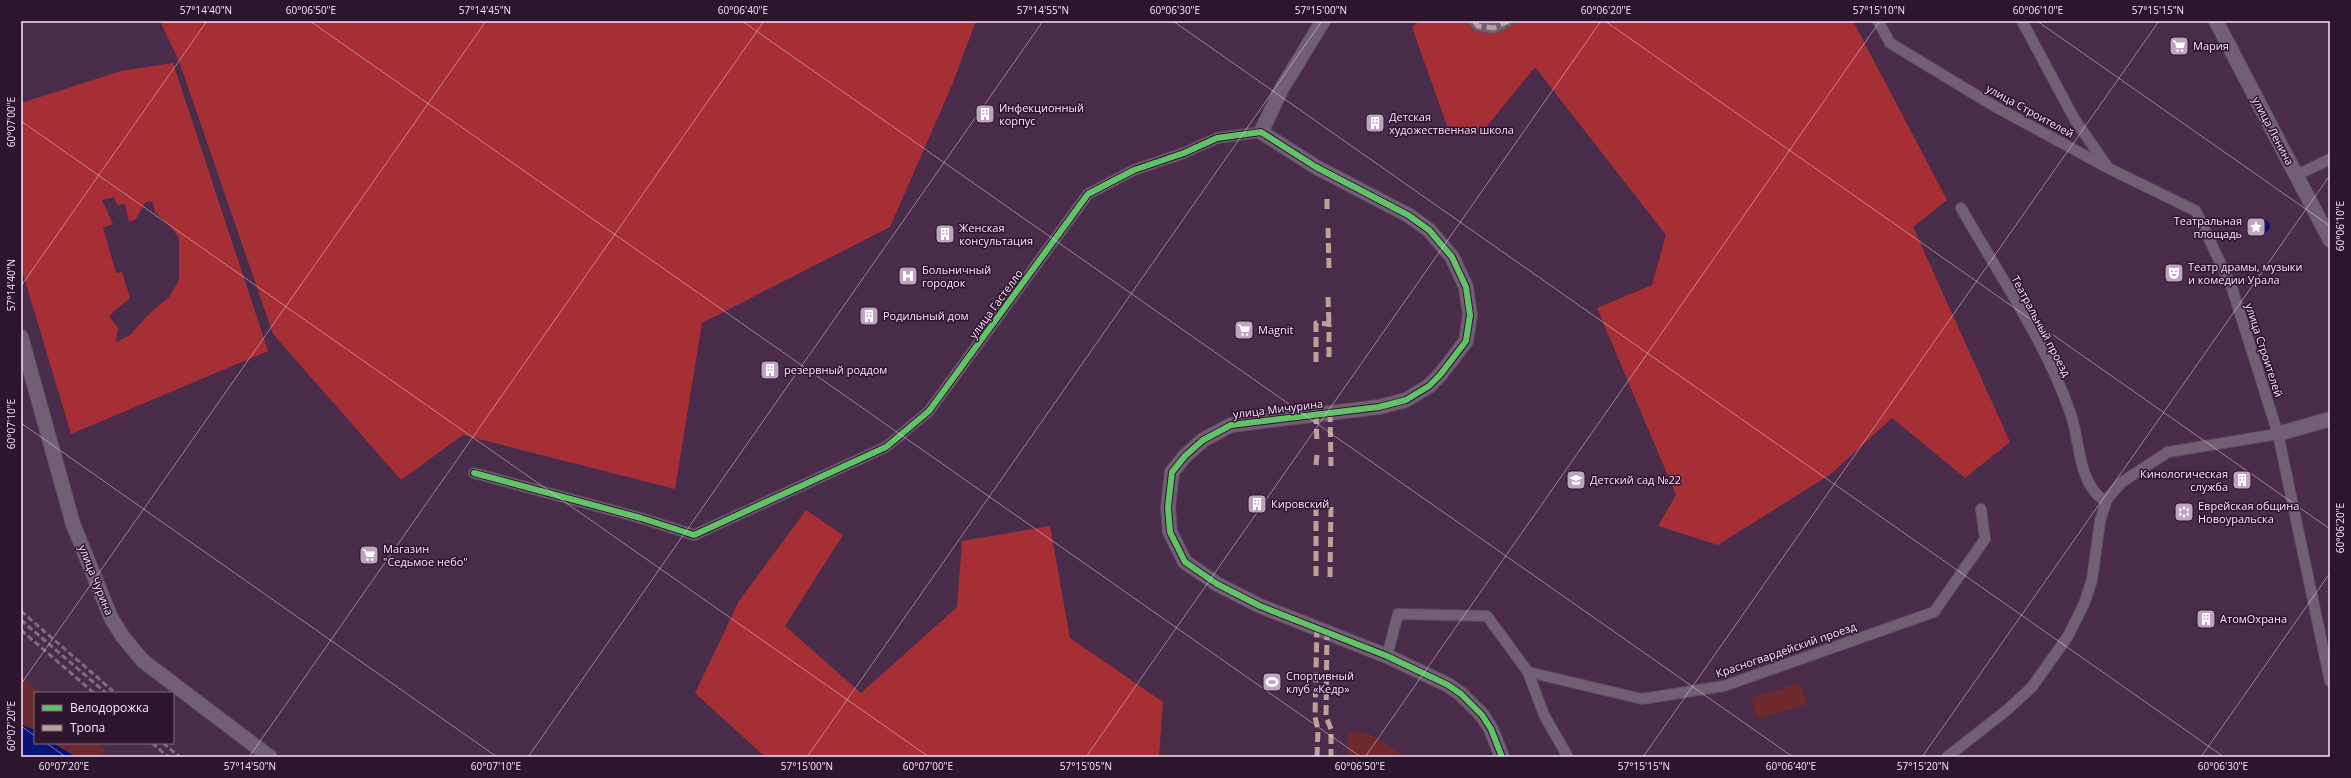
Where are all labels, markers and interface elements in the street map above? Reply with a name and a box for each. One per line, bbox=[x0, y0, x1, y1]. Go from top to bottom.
text: 57°14'40"N bbox=[180, 3, 232, 17]
text: 60°06'50"E bbox=[286, 3, 336, 17]
text: 57°14'45"N bbox=[459, 3, 511, 17]
text: 60°06'40"E bbox=[718, 3, 768, 17]
text: 57°14'55"N bbox=[1017, 3, 1069, 17]
text: 60°06'30"E bbox=[1150, 3, 1200, 17]
text: 57°15'00"N bbox=[1295, 3, 1347, 17]
text: 60°06'20"E bbox=[1581, 3, 1631, 17]
text: 57°15'10"N bbox=[1853, 3, 1905, 17]
text: 60°06'10"E bbox=[2013, 3, 2063, 17]
text: 57°15'15"N bbox=[2132, 3, 2184, 17]
supermarket icon: Мария bbox=[2168, 35, 2190, 57]
place label: Мария bbox=[2193, 38, 2229, 53]
street label: улица Строителей bbox=[1984, 80, 2077, 141]
street label: улица Ленина bbox=[2249, 94, 2298, 168]
text: 60°07'00"E bbox=[4, 97, 18, 147]
place label: Инфекционный корпус bbox=[999, 100, 1084, 128]
building icon: Инфекционный корпус bbox=[974, 103, 996, 125]
place label: Детская художественная школа bbox=[1389, 109, 1514, 137]
building icon: Детская художественная школа bbox=[1364, 112, 1386, 134]
text: 60°06'10"E bbox=[2333, 201, 2347, 251]
place label: Театральная площадь bbox=[2174, 213, 2242, 241]
place icon: Театральная площадь bbox=[2245, 216, 2267, 238]
place label: Женская консультация bbox=[959, 220, 1033, 248]
building icon: Женская консультация bbox=[934, 223, 956, 245]
text: 57°14'40"N bbox=[4, 259, 18, 311]
place label: Театр драмы, музыки и комедии Урала bbox=[2188, 259, 2303, 287]
place label: Больничный городок bbox=[922, 262, 991, 290]
theatre icon: Театр драмы, музыки и комедии Урала bbox=[2163, 262, 2185, 284]
hospital icon: Больничный городок bbox=[897, 265, 919, 287]
street label: улица Гастелло bbox=[965, 266, 1026, 341]
street label: Театральный проезд bbox=[2008, 273, 2075, 380]
street label: улица Строителей bbox=[2242, 301, 2287, 399]
building icon: Родильный дом bbox=[858, 305, 880, 327]
place label: Родильный дом bbox=[883, 308, 969, 323]
supermarket icon: Magnit bbox=[1233, 319, 1255, 341]
place label: Magnit bbox=[1258, 322, 1294, 337]
building icon: резервный роддом bbox=[759, 359, 781, 381]
place label: резервный роддом bbox=[784, 362, 887, 377]
street label: улица Мичурина bbox=[1232, 396, 1324, 421]
text: 60°07'10"E bbox=[4, 399, 18, 449]
place label: Кинологическая служба bbox=[2140, 466, 2228, 494]
school or university icon: Детский сад №22 bbox=[1565, 469, 1587, 491]
building icon: Кинологическая служба bbox=[2231, 469, 2253, 491]
place label: Детский сад №22 bbox=[1590, 472, 1681, 487]
building icon: Кировский bbox=[1246, 493, 1268, 515]
place label: Кировский bbox=[1271, 496, 1329, 511]
place label: Еврейская община Новоуральска bbox=[2198, 498, 2299, 526]
synagogue icon: Еврейская община Новоуральска bbox=[2173, 501, 2195, 523]
text: 60°06'20"E bbox=[2333, 503, 2347, 553]
place label: Магазин "Седьмое небо" bbox=[383, 541, 468, 569]
street label: улица Чурина bbox=[76, 542, 117, 617]
supermarket icon: Магазин "Седьмое небо" bbox=[358, 544, 380, 566]
building icon: АтомОхрана bbox=[2195, 608, 2217, 630]
place label: АтомОхрана bbox=[2220, 611, 2287, 626]
street label: Красногвардейский проезд bbox=[1714, 618, 1859, 681]
place label: Спортивный клуб «Кедр» bbox=[1286, 668, 1354, 696]
sports icon: Спортивный клуб «Кедр» bbox=[1261, 671, 1283, 693]
legend bbox=[34, 692, 174, 744]
text: Велодорожка bbox=[70, 699, 149, 716]
text: 60°07'20"E bbox=[4, 701, 18, 751]
text: Тропа bbox=[70, 719, 105, 736]
text: 60°07'20"E bbox=[39, 759, 89, 773]
text: 57°14'50"N bbox=[224, 759, 276, 773]
text: 60°07'10"E bbox=[471, 759, 521, 773]
text: 57°15'00"N bbox=[781, 759, 833, 773]
text: 60°07'00"E bbox=[903, 759, 953, 773]
text: 57°15'05"N bbox=[1060, 759, 1112, 773]
text: 60°06'50"E bbox=[1335, 759, 1385, 773]
text: 57°15'15"N bbox=[1618, 759, 1670, 773]
text: 60°06'40"E bbox=[1766, 759, 1816, 773]
text: 57°15'20"N bbox=[1897, 759, 1949, 773]
text: 60°06'30"E bbox=[2198, 759, 2248, 773]

